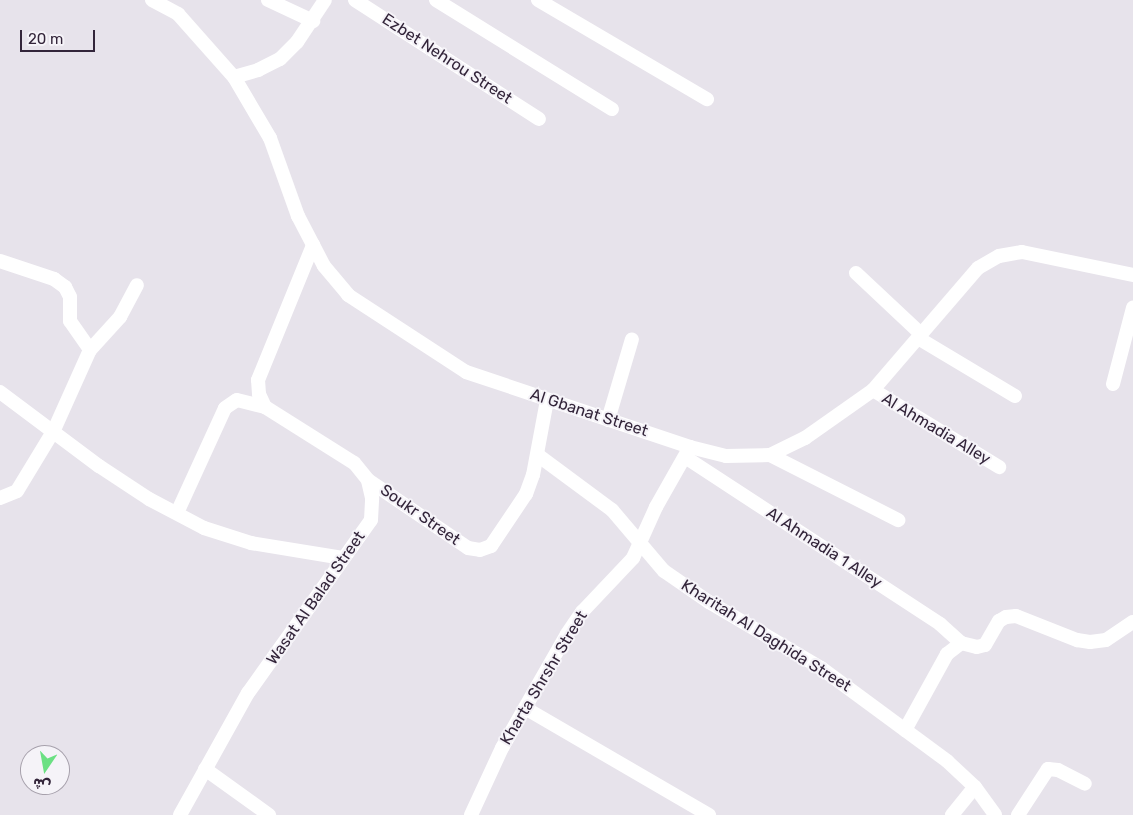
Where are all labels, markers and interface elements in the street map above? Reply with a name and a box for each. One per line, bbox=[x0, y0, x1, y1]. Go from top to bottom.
street label: Ezbet Nehrou Street bbox=[378, 10, 516, 108]
scale bar bbox=[22, 20, 98, 52]
text: 20 m bbox=[28, 30, 63, 48]
street label: Al Gbanat Street bbox=[528, 385, 650, 441]
street label: Al Ahmadia Alley bbox=[878, 389, 994, 469]
street label: Soukr Street bbox=[376, 480, 464, 550]
street label: Al Ahmadia 1 Alley bbox=[762, 503, 886, 593]
street label: Wasat Al Balad Street bbox=[263, 527, 369, 669]
street label: Kharitah Al Daghida Street bbox=[677, 576, 855, 696]
street label: Kharta Shrshr Street bbox=[496, 607, 592, 749]
north arrow bbox=[20, 745, 70, 795]
text: ش bbox=[32, 774, 52, 794]

